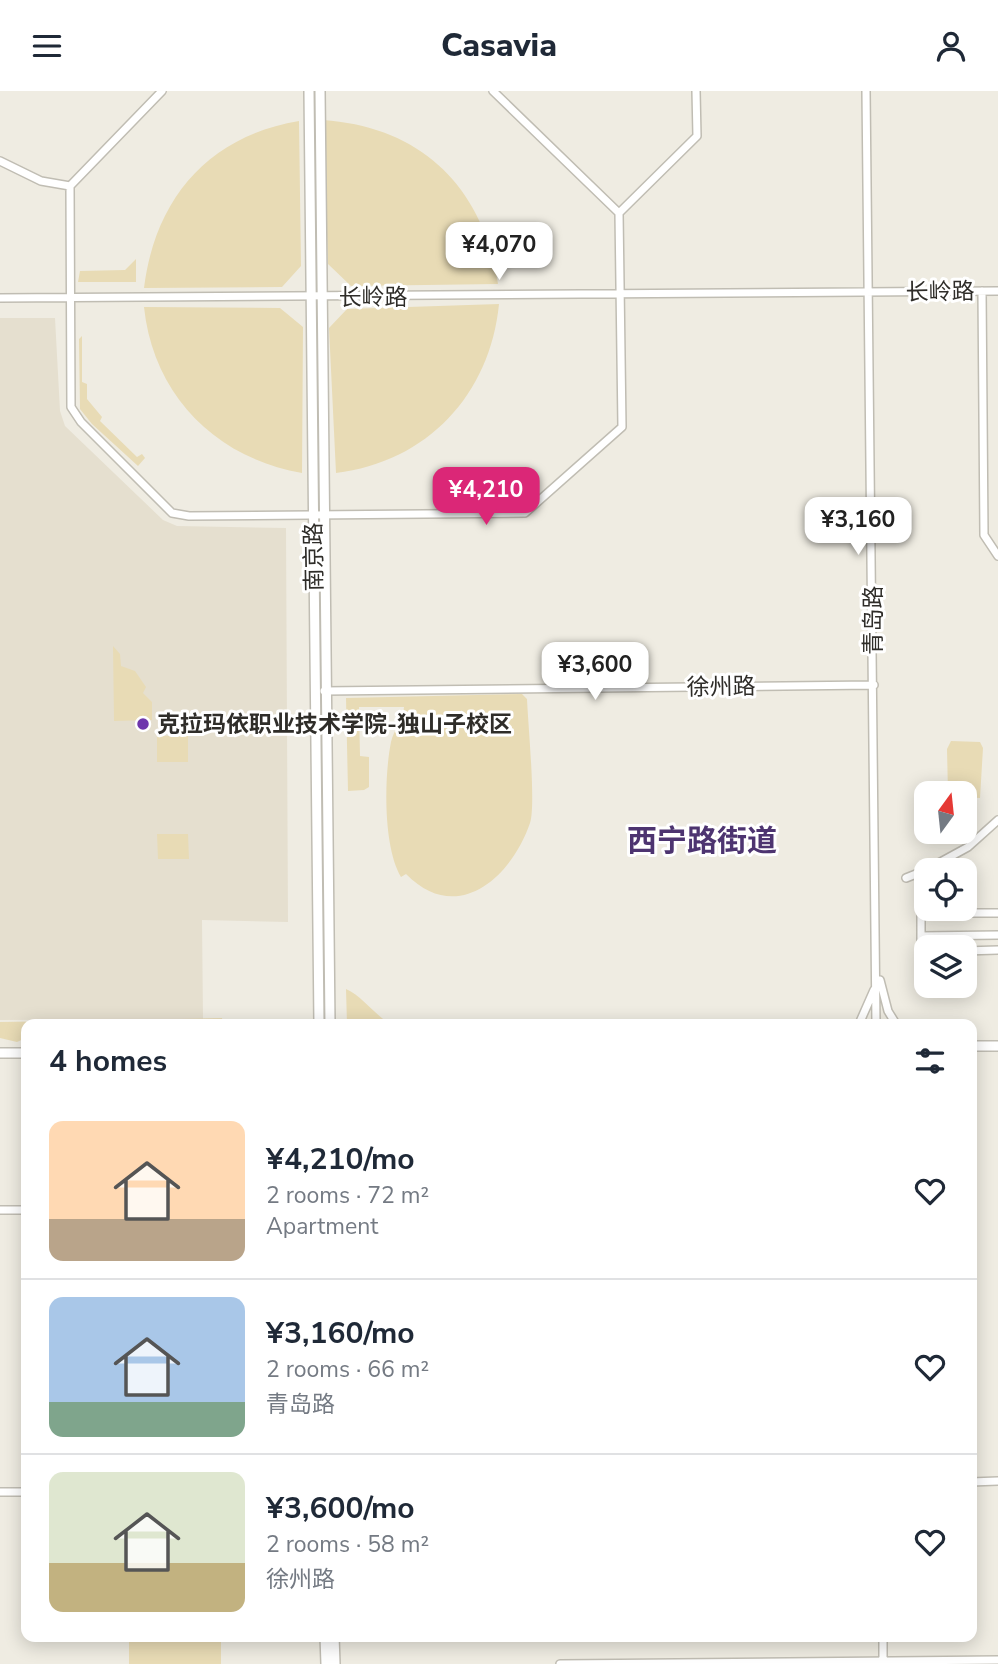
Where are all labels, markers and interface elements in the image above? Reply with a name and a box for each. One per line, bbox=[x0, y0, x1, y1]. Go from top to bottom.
text: Casavia bbox=[441, 24, 557, 67]
icon: menu bbox=[28, 27, 66, 65]
icon: person bbox=[932, 27, 970, 65]
pin: ¥4,070 bbox=[442, 223, 556, 282]
text: ¥4,070 bbox=[462, 229, 536, 260]
street label: 长岭路 bbox=[905, 276, 975, 308]
street label: 长岭路 bbox=[339, 282, 408, 313]
pin: ¥4,210 bbox=[429, 467, 543, 527]
text: ¥4,210 bbox=[449, 474, 523, 505]
pin: ¥3,160 bbox=[801, 497, 915, 557]
text: ¥3,160 bbox=[821, 504, 895, 535]
street label: 南京路 bbox=[298, 522, 330, 592]
street label: 青岛路 bbox=[858, 586, 889, 655]
pin: ¥3,600 bbox=[538, 643, 652, 702]
text: ¥3,600 bbox=[558, 649, 632, 680]
street label: 徐州路 bbox=[686, 671, 756, 703]
place label: 克拉玛依职业技术学院-独山子校区 bbox=[157, 709, 512, 740]
marker: 克拉玛依职业技术学院-独山子校区 bbox=[135, 716, 151, 732]
north arrow bbox=[914, 781, 976, 843]
map controls bbox=[914, 781, 977, 998]
district label: 西宁路街道 bbox=[627, 821, 777, 862]
button: locate bbox=[914, 858, 977, 921]
button: layers bbox=[914, 935, 977, 998]
text: 4 homes bbox=[49, 1041, 167, 1082]
icon: filters bbox=[911, 1042, 949, 1080]
text: ¥4,210/mo bbox=[266, 1139, 415, 1180]
icon: home bbox=[105, 1149, 189, 1233]
icon: heart bbox=[911, 1172, 949, 1210]
text: 2 rooms · 72 m² bbox=[266, 1180, 429, 1211]
text: Apartment bbox=[266, 1211, 378, 1242]
text: ¥3,160/mo bbox=[266, 1313, 415, 1354]
icon: home bbox=[105, 1325, 189, 1409]
icon: heart bbox=[911, 1348, 949, 1386]
text: 2 rooms · 66 m² bbox=[266, 1354, 429, 1385]
text: 青岛路 bbox=[266, 1389, 335, 1420]
text: ¥3,600/mo bbox=[266, 1488, 415, 1529]
icon: home bbox=[105, 1500, 189, 1584]
icon: heart bbox=[911, 1523, 949, 1561]
text: 2 rooms · 58 m² bbox=[266, 1529, 429, 1560]
text: 徐州路 bbox=[266, 1564, 335, 1595]

